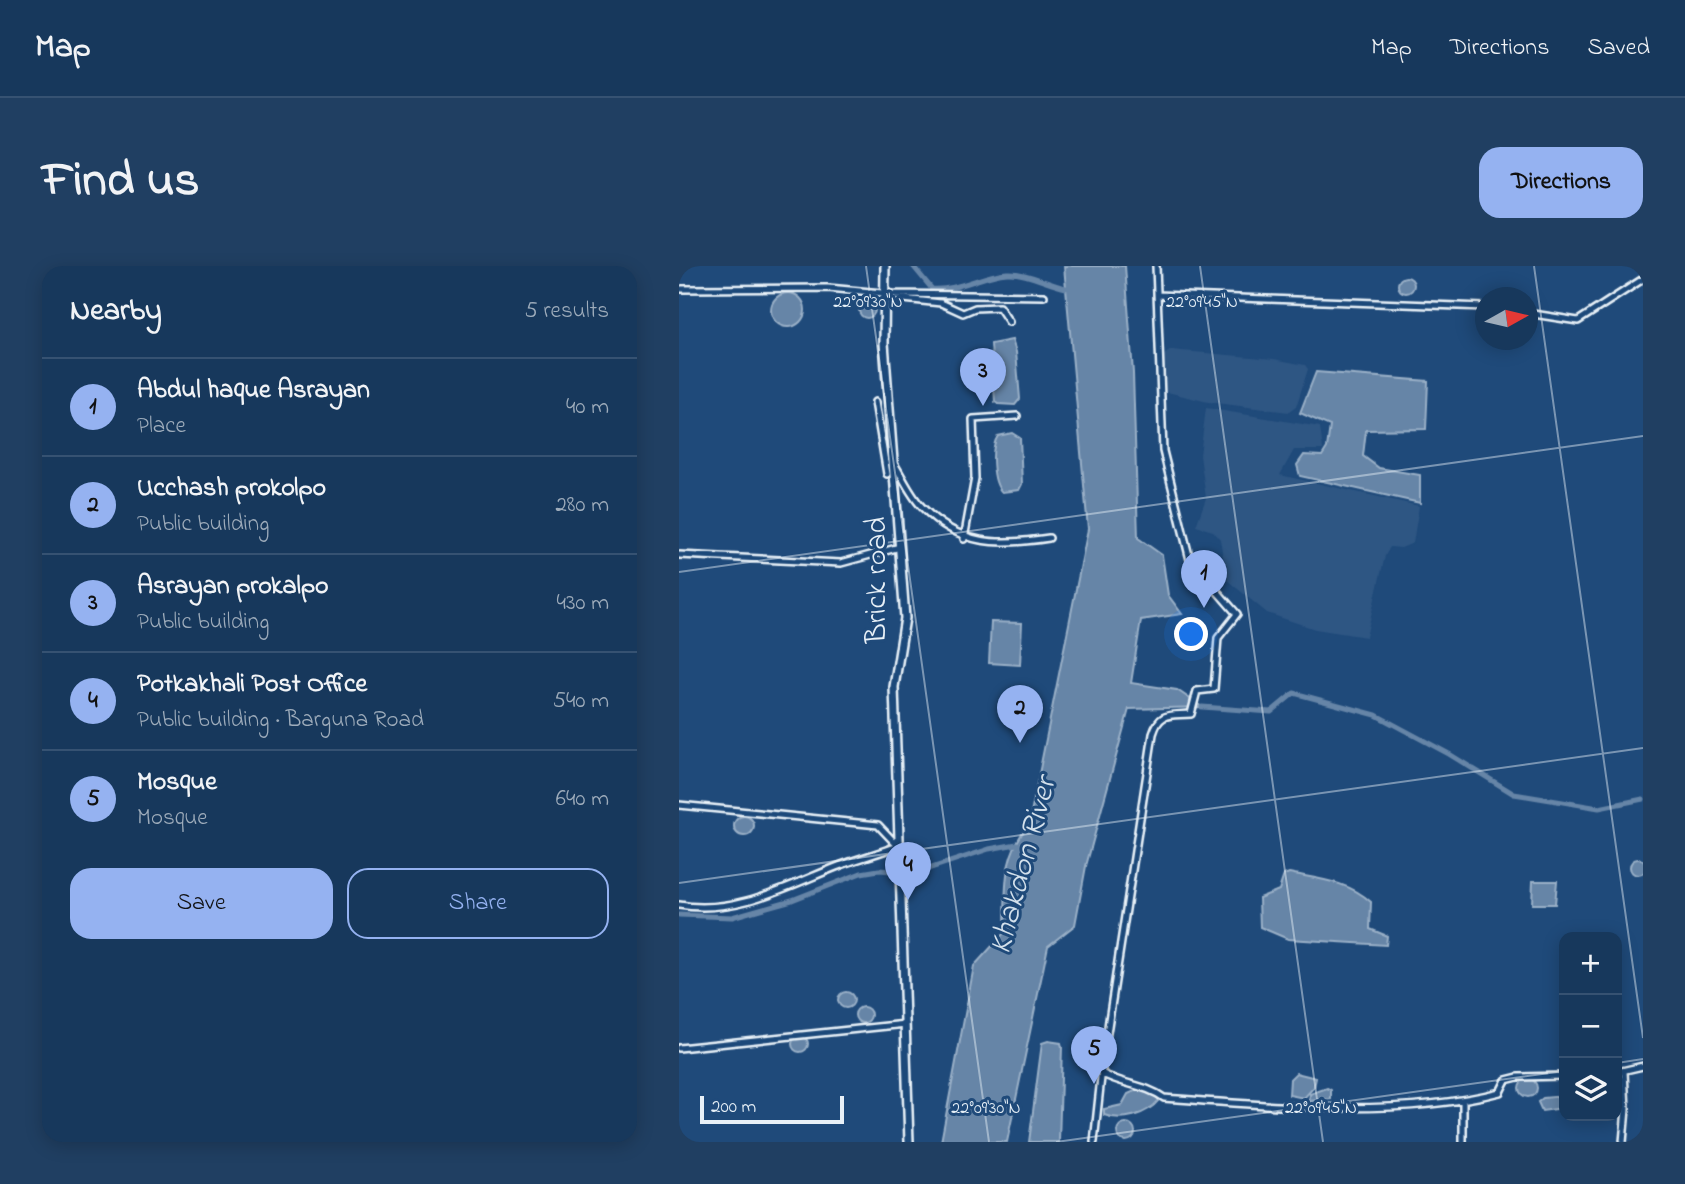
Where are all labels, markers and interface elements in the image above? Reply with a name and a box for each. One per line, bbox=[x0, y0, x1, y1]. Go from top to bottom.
text: Map bbox=[35, 24, 91, 72]
text: Map bbox=[1371, 31, 1412, 66]
text: Directions bbox=[1450, 31, 1549, 66]
text: Saved bbox=[1587, 31, 1650, 66]
text: Find us bbox=[42, 146, 199, 218]
button: Directions bbox=[1479, 147, 1643, 218]
north arrow bbox=[1475, 287, 1538, 350]
text: Nearby bbox=[70, 290, 162, 334]
text: 22°09'30"N bbox=[833, 290, 903, 316]
text: 22°09'45"N bbox=[1166, 290, 1238, 316]
text: 5 results bbox=[525, 295, 609, 328]
pin: 3 bbox=[960, 348, 1006, 406]
text: Abdul haque Asrayan bbox=[137, 372, 370, 410]
text: 1 bbox=[89, 391, 97, 424]
text: 40 m bbox=[566, 391, 609, 424]
text: Place bbox=[137, 410, 186, 443]
text: Ucchash prokolpo bbox=[137, 470, 326, 508]
text: 2 bbox=[87, 489, 99, 522]
text: 280 m bbox=[555, 489, 609, 522]
text: Public building bbox=[137, 508, 269, 541]
street label: Brick road bbox=[856, 516, 900, 644]
pin: 1 bbox=[1181, 550, 1227, 608]
text: Asrayan prokalpo bbox=[137, 568, 329, 606]
text: 3 bbox=[88, 587, 98, 620]
text: 430 m bbox=[556, 587, 609, 620]
text: Public building bbox=[137, 606, 269, 639]
your location bbox=[1174, 617, 1208, 651]
text: Potkakhali Post Office bbox=[137, 666, 367, 704]
text: 4 bbox=[88, 685, 98, 718]
text: 540 m bbox=[553, 685, 609, 718]
pin: 2 bbox=[997, 685, 1043, 743]
text: Public building · Barguna Road bbox=[137, 704, 424, 737]
text: Mosque bbox=[137, 764, 217, 802]
water label: Khakdon River bbox=[978, 768, 1072, 960]
text: 5 bbox=[86, 783, 100, 816]
text: 640 m bbox=[556, 783, 609, 816]
text: Mosque bbox=[137, 802, 208, 835]
pin: 4 bbox=[885, 842, 931, 900]
button: Save bbox=[70, 868, 333, 939]
button: Share bbox=[347, 868, 609, 939]
map controls bbox=[1559, 932, 1622, 1121]
button: + bbox=[1559, 932, 1622, 995]
button: − bbox=[1559, 995, 1622, 1058]
pin: 5 bbox=[1071, 1026, 1117, 1084]
button: layers bbox=[1559, 1058, 1622, 1121]
scale bar bbox=[700, 1093, 843, 1125]
text: 200 m bbox=[711, 1094, 756, 1121]
text: 22°09'30"N bbox=[951, 1096, 1021, 1122]
text: 22°09'45"N bbox=[1285, 1096, 1357, 1122]

